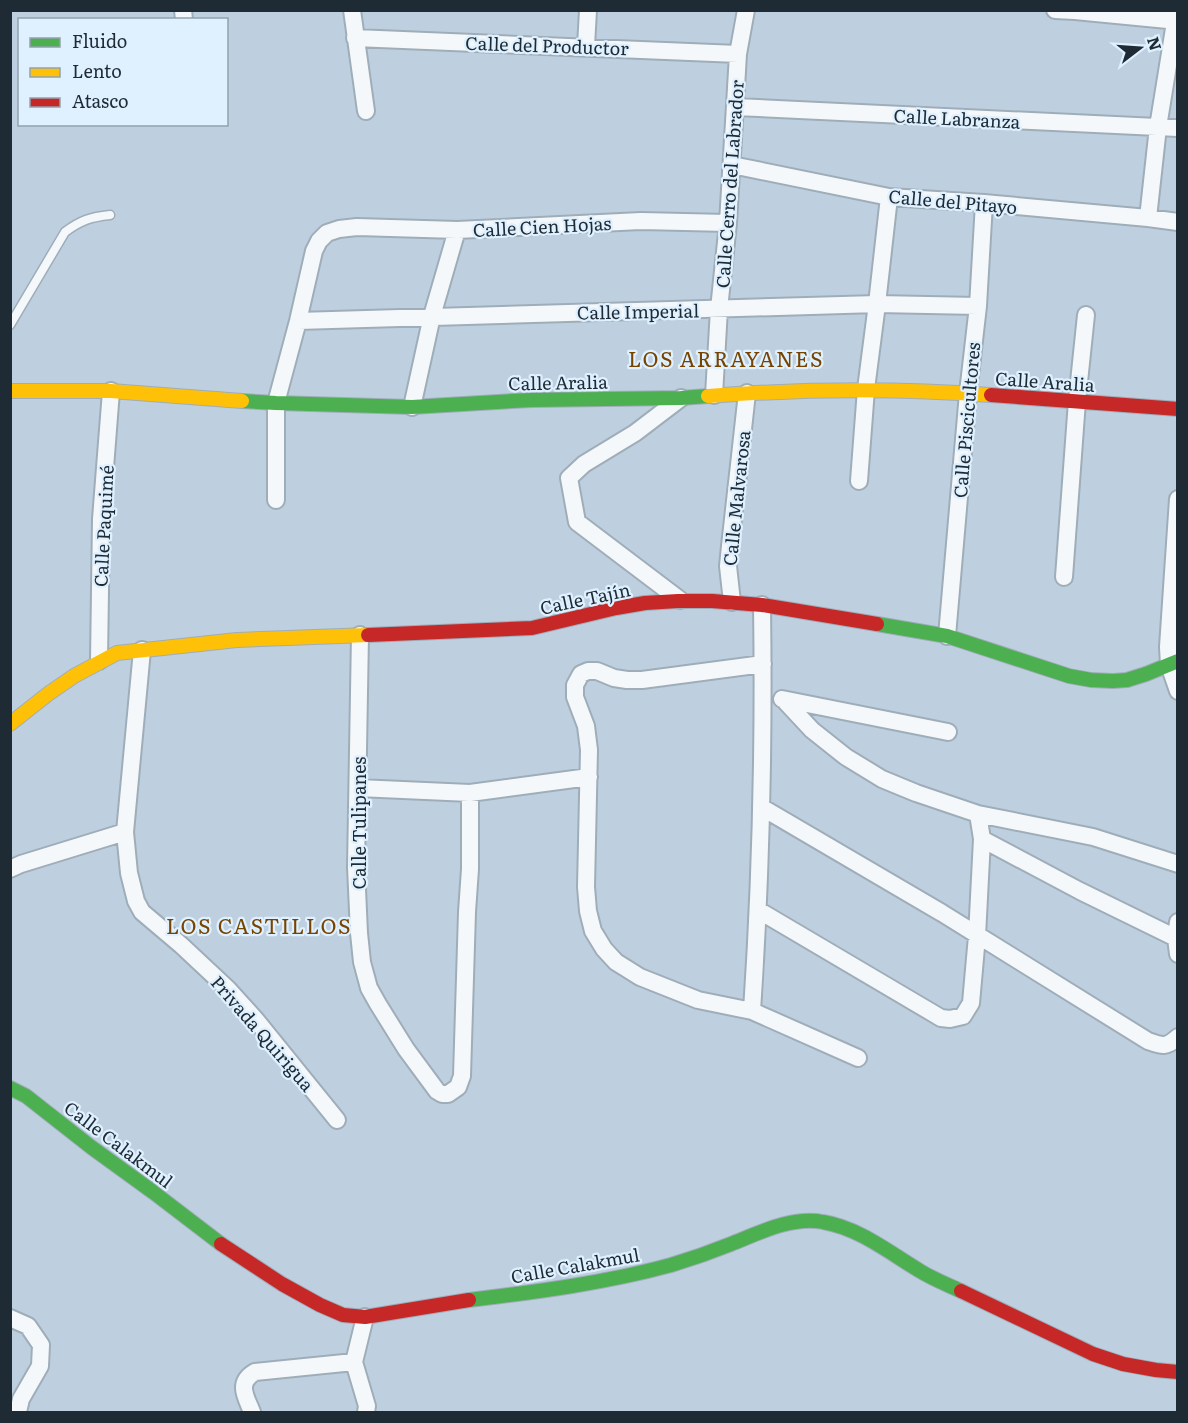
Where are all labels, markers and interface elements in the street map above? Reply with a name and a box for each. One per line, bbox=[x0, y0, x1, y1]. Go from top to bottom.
legend bbox=[18, 18, 228, 126]
north arrow bbox=[1110, 18, 1170, 78]
text: Fluido bbox=[72, 27, 127, 54]
street label: Calle del Productor bbox=[465, 29, 630, 61]
text: N bbox=[1142, 33, 1169, 53]
text: Lento bbox=[72, 57, 122, 84]
street label: Calle Cerro del Labrador bbox=[708, 79, 750, 289]
text: Atasco bbox=[72, 87, 129, 114]
street label: Calle Labranza bbox=[893, 101, 1021, 135]
street label: Calle del Pitayo bbox=[888, 182, 1018, 220]
street label: Calle Cien Hojas bbox=[472, 209, 612, 243]
street label: Calle Imperial bbox=[577, 296, 699, 326]
street label: Calle Piscicultores bbox=[946, 341, 986, 499]
district label: LOS ARRAYANES bbox=[628, 342, 824, 373]
street label: Calle Aralia bbox=[994, 364, 1096, 398]
street label: Calle Aralia bbox=[508, 368, 608, 396]
street label: Calle Malvarosa bbox=[715, 429, 757, 567]
street label: Calle Paquimé bbox=[86, 464, 120, 588]
street label: Calle Tajín bbox=[537, 575, 633, 621]
street label: Calle Tulipanes bbox=[345, 757, 372, 889]
district label: LOS CASTILLOS bbox=[166, 909, 352, 940]
street label: Privada Quirigua bbox=[205, 969, 321, 1097]
street label: Calle Calakmul bbox=[59, 1094, 179, 1194]
street label: Calle Calakmul bbox=[509, 1240, 641, 1290]

